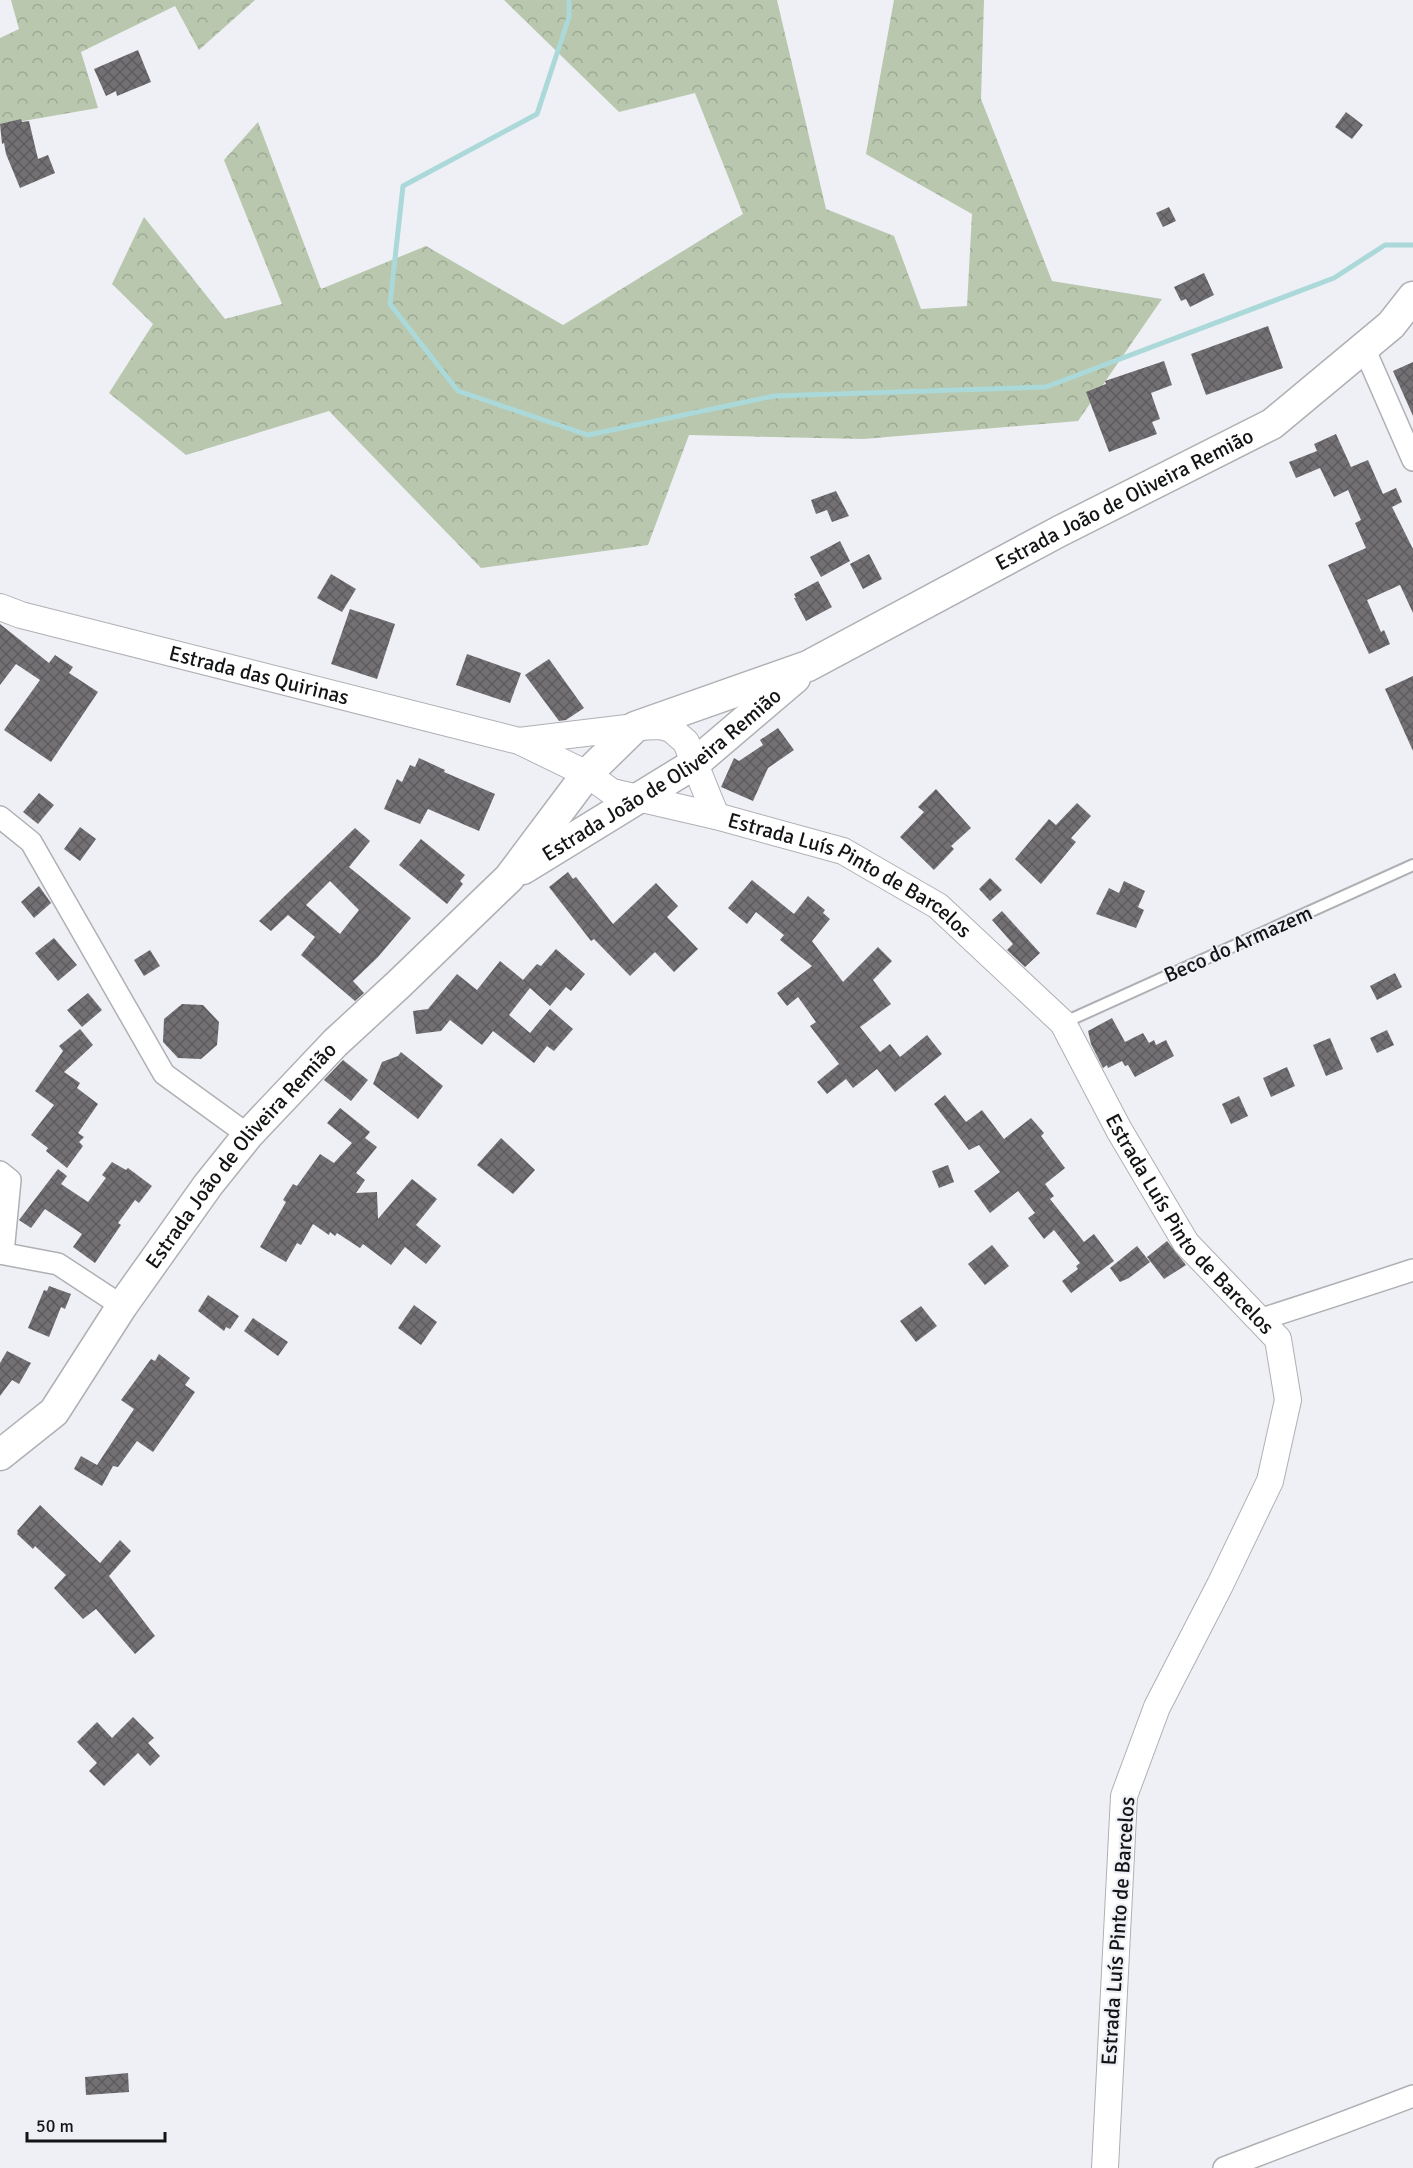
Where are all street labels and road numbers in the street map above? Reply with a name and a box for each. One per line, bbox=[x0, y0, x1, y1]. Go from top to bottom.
street label: Estrada João de Oliveira Remião bbox=[991, 423, 1258, 576]
street label: Estrada das Quirinas bbox=[166, 640, 352, 710]
street label: Estrada João de Oliveira Remião bbox=[537, 682, 787, 867]
street label: Estrada Luís Pinto de Barcelos bbox=[725, 807, 977, 944]
street label: Beco do Armazem bbox=[1160, 900, 1316, 988]
street label: Estrada João de Oliveira Remião bbox=[140, 1037, 342, 1274]
street label: Estrada Luís Pinto de Barcelos bbox=[1100, 1109, 1280, 1340]
street label: Estrada Luís Pinto de Barcelos bbox=[1096, 1796, 1140, 2066]

